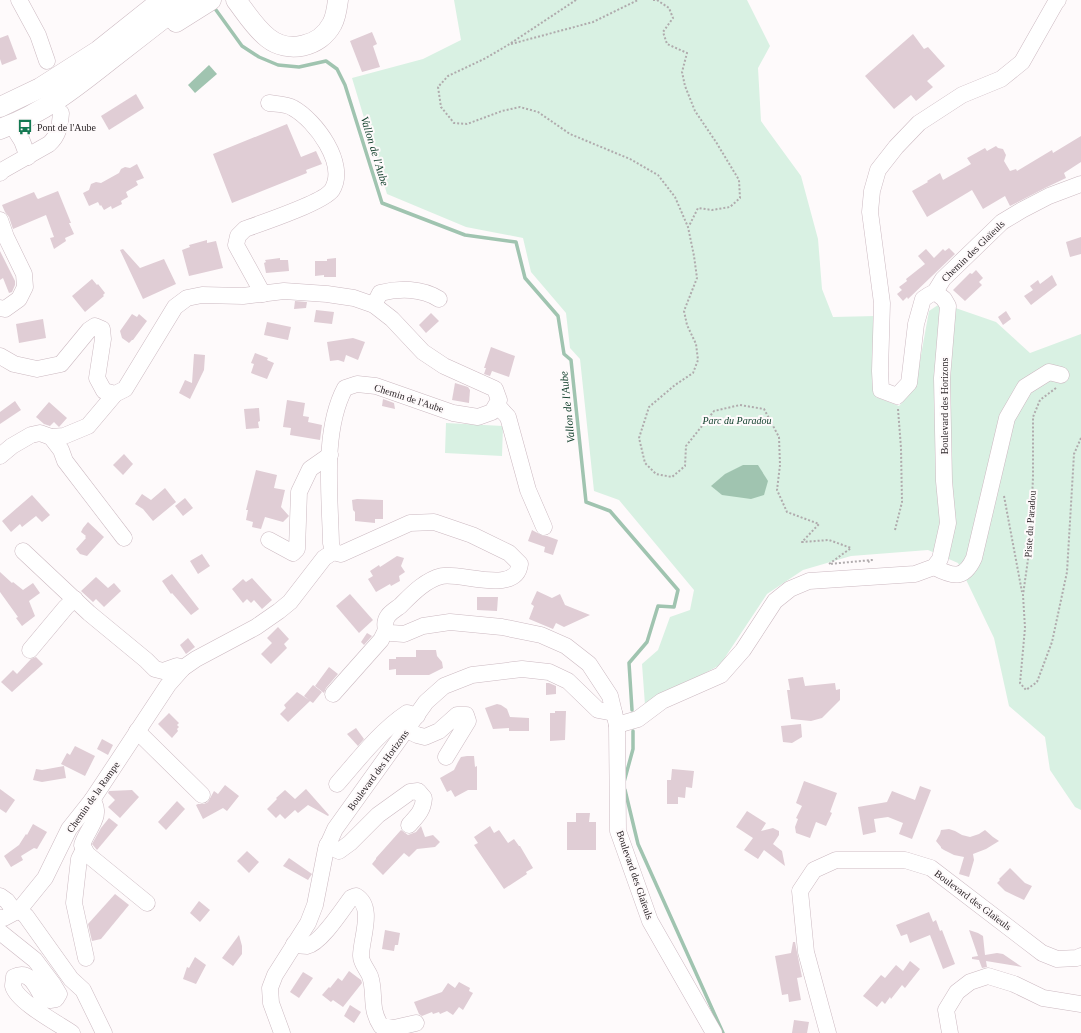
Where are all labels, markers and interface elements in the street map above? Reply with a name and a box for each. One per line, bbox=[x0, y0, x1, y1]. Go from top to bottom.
water label: Vallon de l'Aube bbox=[359, 115, 391, 187]
bus stop icon: Pont de l'Aube bbox=[16, 118, 34, 136]
place label: Pont de l'Aube bbox=[37, 122, 97, 133]
street label: Chemin des Glaïeuls bbox=[939, 218, 1007, 284]
street label: Boulevard des Horizons bbox=[939, 358, 950, 454]
water label: Vallon de l'Aube bbox=[557, 370, 577, 443]
street label: Chemin de l'Aube bbox=[373, 382, 446, 415]
park label: Parc du Paradou bbox=[701, 415, 772, 426]
street label: Piste du Paradou bbox=[1022, 490, 1038, 558]
street label: Boulevard des Horizons bbox=[345, 728, 411, 812]
street label: Chemin de la Rampe bbox=[64, 759, 122, 835]
street label: Boulevard des Glaïeuls bbox=[615, 829, 655, 921]
street label: Boulevard des Glaïeuls bbox=[932, 868, 1014, 933]

